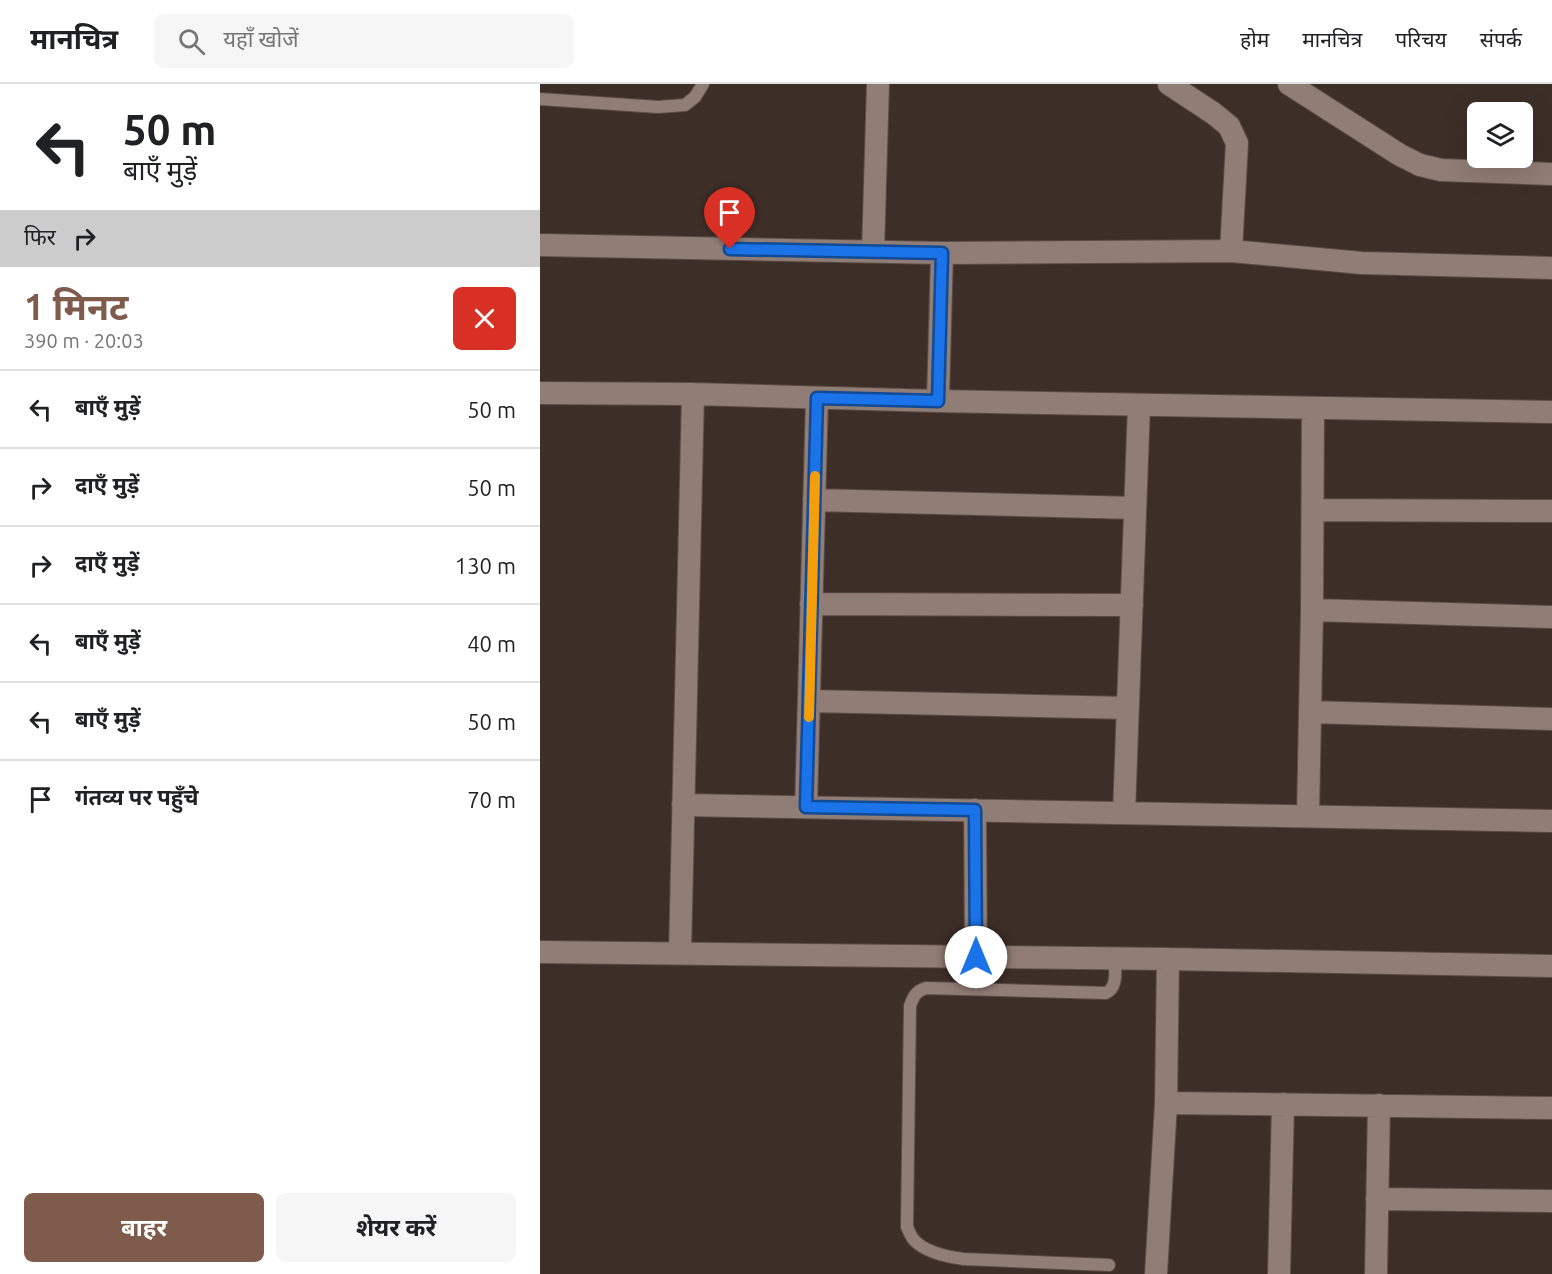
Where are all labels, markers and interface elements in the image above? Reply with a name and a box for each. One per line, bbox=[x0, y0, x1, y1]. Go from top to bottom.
search box bbox=[154, 14, 574, 68]
text: मानचित्र bbox=[30, 23, 118, 54]
icon: search bbox=[175, 25, 208, 58]
text: यहाँ खोजें bbox=[223, 26, 298, 51]
text: होम bbox=[1240, 27, 1269, 51]
text: मानचित्र bbox=[1302, 27, 1362, 51]
text: परिचय bbox=[1395, 27, 1447, 51]
text: संपर्क bbox=[1480, 27, 1522, 51]
map controls bbox=[1467, 102, 1533, 168]
button: layers bbox=[1467, 102, 1533, 168]
text: 50 m bbox=[123, 106, 217, 153]
icon: left bbox=[24, 108, 102, 186]
text: बाएँ मुड़ें bbox=[123, 155, 197, 185]
pin bbox=[704, 187, 755, 249]
icon: arrive bbox=[713, 196, 746, 229]
icon: right bbox=[68, 222, 101, 255]
text: फिर bbox=[24, 224, 56, 249]
text: 1 मिनट bbox=[24, 286, 128, 327]
button: close bbox=[453, 287, 516, 350]
text: 390 m · 20:03 bbox=[24, 329, 144, 352]
icon: left bbox=[24, 393, 57, 426]
text: बाएँ मुड़ें bbox=[75, 394, 141, 419]
text: 50 m bbox=[467, 397, 516, 422]
icon: right bbox=[24, 471, 57, 504]
text: दाएँ मुड़ें bbox=[75, 472, 139, 497]
text: 50 m bbox=[467, 475, 516, 500]
icon: right bbox=[24, 549, 57, 582]
text: दाएँ मुड़ें bbox=[75, 550, 139, 575]
text: 130 m bbox=[455, 553, 516, 578]
icon: left bbox=[24, 627, 57, 660]
text: बाएँ मुड़ें bbox=[75, 628, 141, 653]
text: 40 m bbox=[467, 631, 516, 656]
icon: left bbox=[24, 705, 57, 738]
text: बाएँ मुड़ें bbox=[75, 706, 141, 731]
text: 50 m bbox=[467, 709, 516, 734]
icon: arrive bbox=[24, 783, 57, 816]
text: गंतव्य पर पहुँचे bbox=[75, 784, 199, 809]
text: 70 m bbox=[467, 787, 516, 812]
position arrow bbox=[944, 925, 1008, 989]
button: बाहर bbox=[24, 1193, 264, 1262]
button: शेयर करें bbox=[276, 1193, 516, 1262]

